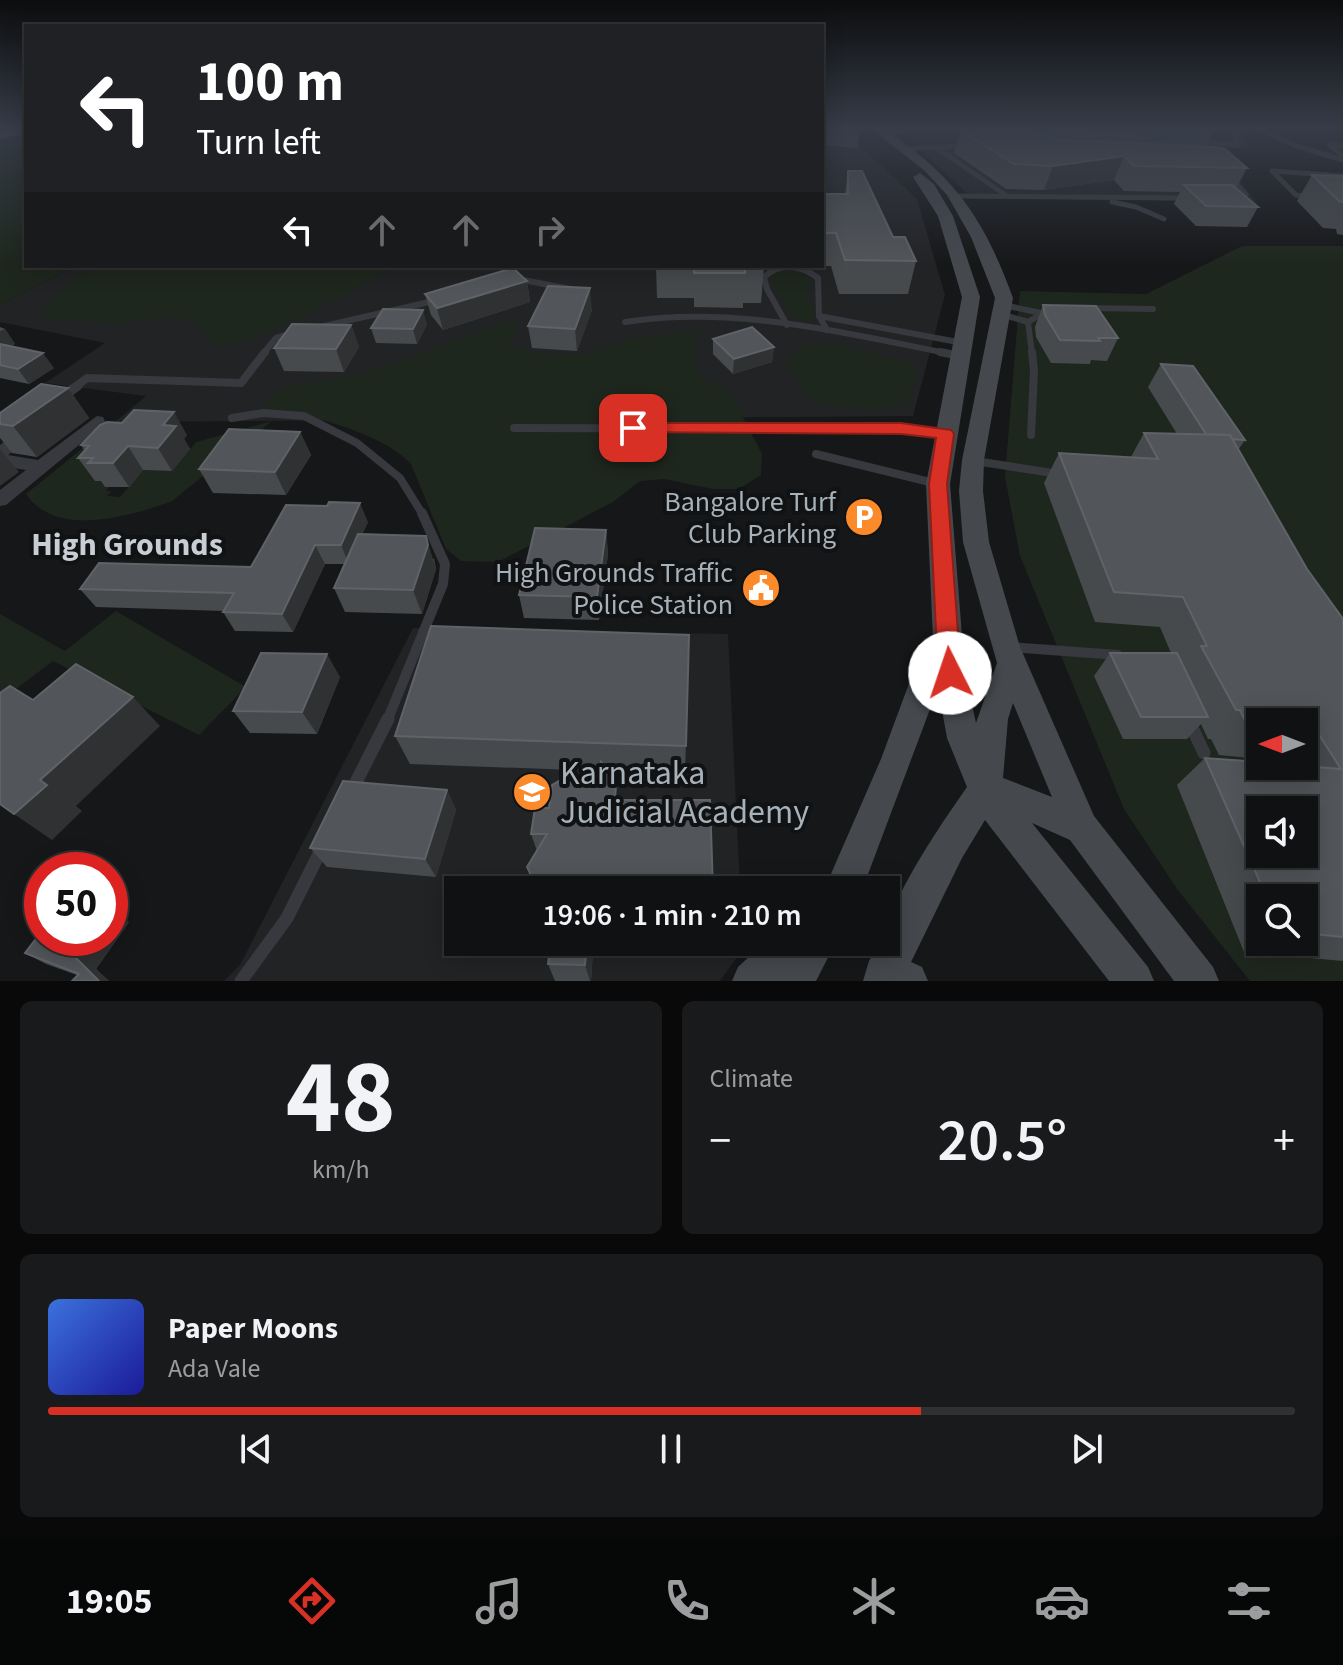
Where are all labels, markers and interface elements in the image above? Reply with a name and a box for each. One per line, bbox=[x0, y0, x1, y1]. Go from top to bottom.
text: 100 m bbox=[196, 43, 344, 122]
icon: left bbox=[64, 56, 168, 160]
text: Turn left bbox=[196, 117, 321, 168]
icon: left bbox=[276, 208, 320, 252]
icon: ahead bbox=[360, 208, 404, 252]
icon: ahead bbox=[444, 208, 488, 252]
icon: right bbox=[528, 208, 572, 252]
pin bbox=[599, 394, 667, 462]
icon: arrive bbox=[611, 406, 655, 450]
place label: Bangalore Turf Club Parking bbox=[664, 482, 837, 554]
parking icon: Bangalore Turf Club Parking bbox=[843, 496, 885, 538]
district label: High Grounds bbox=[31, 522, 223, 568]
place label: High Grounds Traffic Police Station bbox=[495, 553, 733, 625]
public building icon: High Grounds Traffic Police Station bbox=[740, 567, 782, 609]
position arrow bbox=[908, 631, 992, 715]
north arrow bbox=[1246, 708, 1318, 780]
map controls bbox=[1246, 708, 1318, 956]
place label: Karnataka Judicial Academy bbox=[560, 749, 809, 837]
school or university icon: Karnataka Judicial Academy bbox=[511, 771, 553, 813]
button: sound bbox=[1246, 796, 1318, 868]
speed limit sign: 50 bbox=[24, 852, 128, 956]
button: search bbox=[1246, 884, 1318, 956]
text: 19:06 · 1 min · 210 m bbox=[542, 894, 802, 937]
text: 48 bbox=[286, 1025, 396, 1173]
text: Climate bbox=[710, 1060, 793, 1097]
text: 20.5° bbox=[937, 1099, 1067, 1184]
text: − bbox=[710, 1110, 731, 1173]
text: + bbox=[1273, 1110, 1295, 1173]
text: km/h bbox=[312, 1151, 370, 1188]
text: Paper Moons bbox=[168, 1307, 338, 1350]
text: Ada Vale bbox=[168, 1350, 260, 1387]
icon: previous bbox=[234, 1427, 278, 1471]
icon: pause bbox=[649, 1427, 693, 1471]
icon: next bbox=[1065, 1427, 1109, 1471]
icon: directions bbox=[284, 1573, 340, 1629]
icon: music bbox=[471, 1573, 527, 1629]
icon: phone bbox=[659, 1573, 715, 1629]
icon: climate bbox=[846, 1573, 902, 1629]
icon: car bbox=[1034, 1573, 1090, 1629]
icon: filters bbox=[1221, 1573, 1277, 1629]
text: 19:05 bbox=[66, 1576, 153, 1627]

